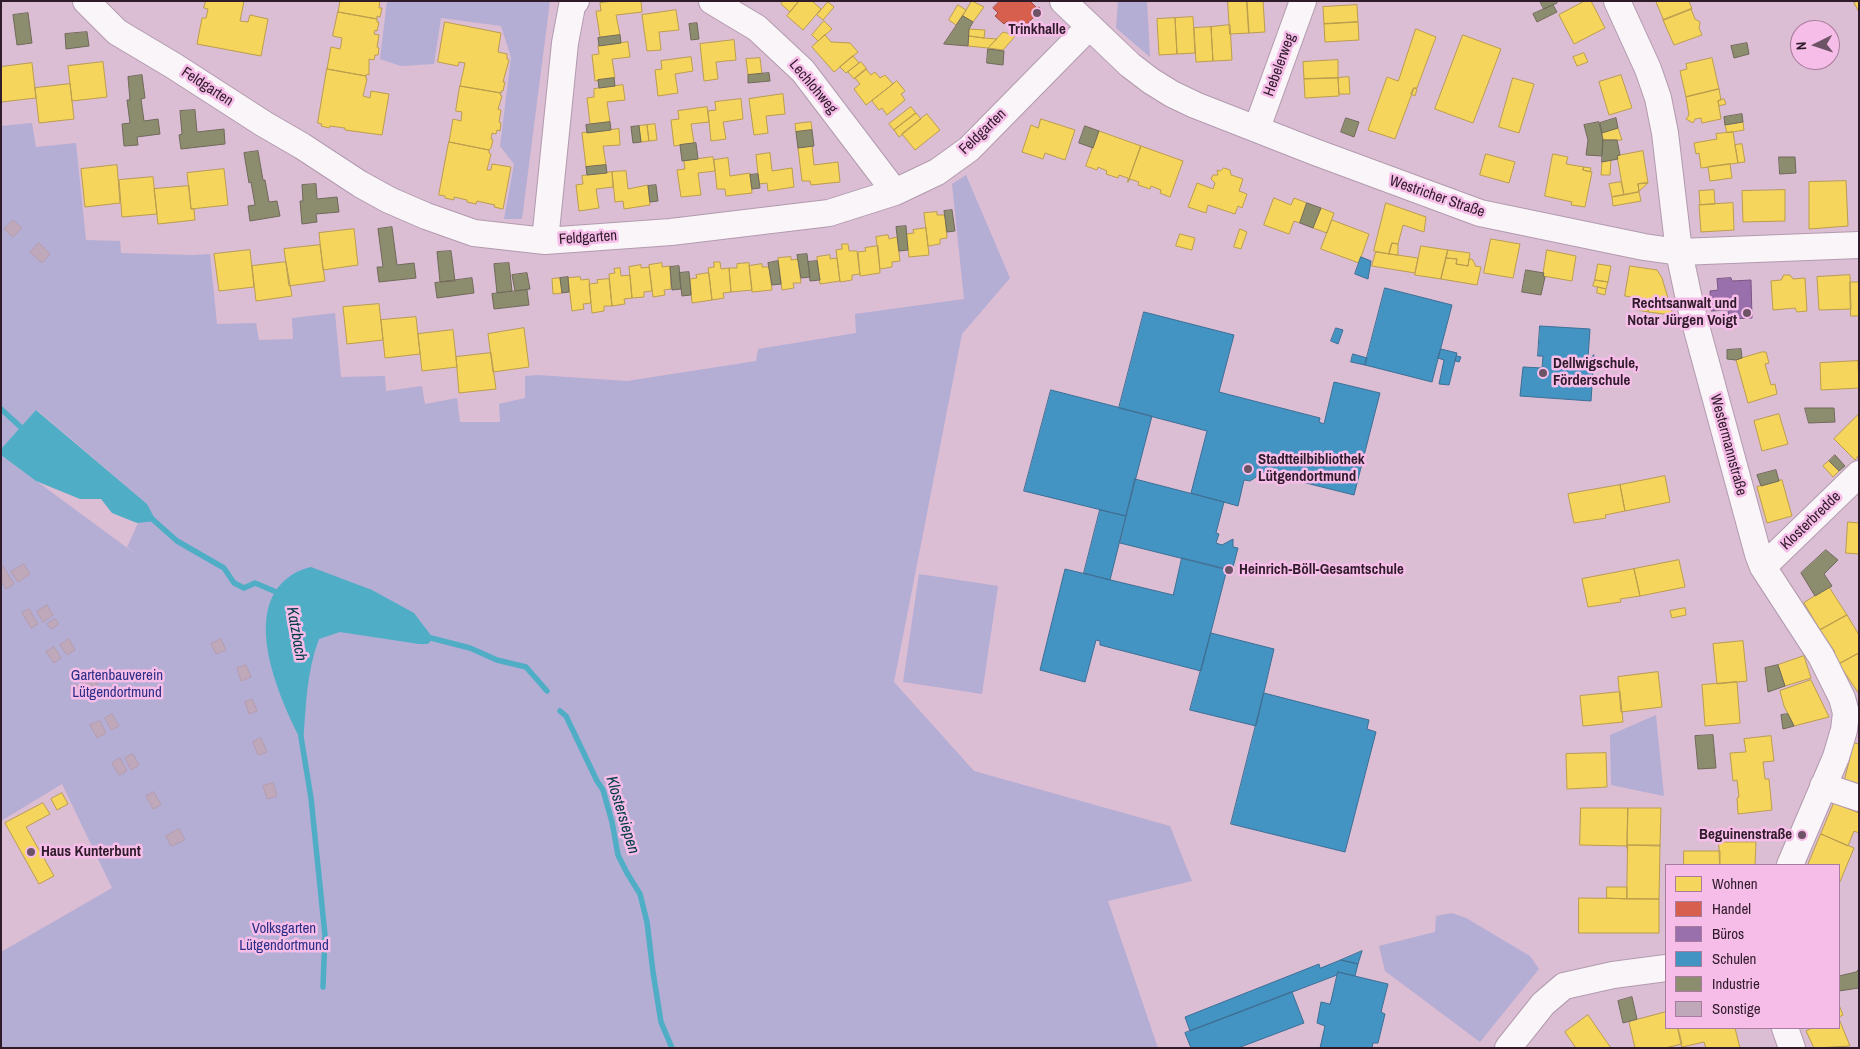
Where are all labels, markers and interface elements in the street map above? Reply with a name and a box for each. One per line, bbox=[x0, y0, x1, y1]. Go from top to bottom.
marker: Trinkhalle bbox=[1031, 7, 1043, 19]
north arrow bbox=[1790, 20, 1840, 70]
place label: Trinkhalle bbox=[1008, 21, 1066, 39]
street label: Hebelerweg bbox=[1260, 31, 1300, 99]
text: N bbox=[1792, 41, 1810, 51]
street label: Lechlohweg bbox=[785, 56, 841, 118]
street label: Feldgarten bbox=[178, 64, 236, 110]
street label: Feldgarten bbox=[956, 105, 1010, 159]
street label: Westricher Straße bbox=[1387, 172, 1487, 222]
street label: Feldgarten bbox=[558, 227, 618, 249]
place label: Rechtsanwalt und Notar Jürgen Voigt bbox=[1627, 295, 1737, 330]
marker: Rechtsanwalt und Notar Jürgen Voigt bbox=[1741, 307, 1753, 319]
place label: Dellwigschule, Förderschule bbox=[1553, 355, 1638, 390]
marker: Dellwigschule, Förderschule bbox=[1537, 367, 1549, 379]
street label: Westermannstraße bbox=[1706, 392, 1750, 498]
place label: Stadtteilbibliothek Lütgendortmund bbox=[1258, 451, 1365, 486]
marker: Stadtteilbibliothek Lütgendortmund bbox=[1242, 463, 1254, 475]
street label: Klosterbredde bbox=[1777, 488, 1845, 554]
place label: Heinrich-Böll-Gesamtschule bbox=[1239, 561, 1404, 579]
marker: Heinrich-Böll-Gesamtschule bbox=[1223, 564, 1235, 576]
water label: Katzbach bbox=[282, 605, 310, 663]
park label: Gartenbauverein Lütgendortmund bbox=[71, 667, 163, 702]
water label: Klostersiepen bbox=[601, 774, 643, 856]
place label: Beguinenstraße bbox=[1699, 826, 1792, 844]
marker: Beguinenstraße bbox=[1796, 829, 1808, 841]
place label: Haus Kunterbunt bbox=[41, 843, 141, 861]
marker: Haus Kunterbunt bbox=[25, 846, 37, 858]
legend bbox=[1665, 864, 1840, 1029]
text: Wohnen bbox=[1712, 873, 1758, 894]
text: Handel bbox=[1712, 898, 1751, 919]
park label: Volksgarten Lütgendortmund bbox=[239, 920, 329, 955]
text: Büros bbox=[1712, 923, 1744, 944]
text: Schulen bbox=[1712, 948, 1756, 969]
text: Industrie bbox=[1712, 973, 1760, 994]
text: Sonstige bbox=[1712, 998, 1761, 1019]

